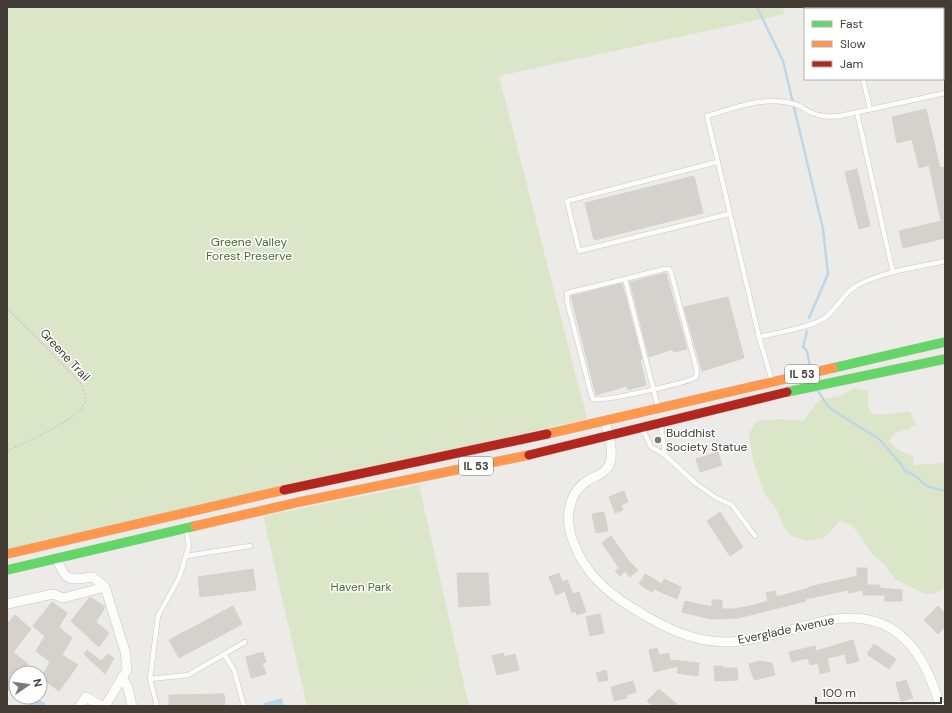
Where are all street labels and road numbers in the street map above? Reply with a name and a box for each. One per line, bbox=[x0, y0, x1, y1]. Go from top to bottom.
street label: Greene Trail bbox=[36, 325, 94, 385]
road number: IL 53 bbox=[785, 365, 819, 383]
road number: IL 53 bbox=[459, 457, 493, 475]
street label: Everglade Avenue bbox=[736, 612, 836, 648]

